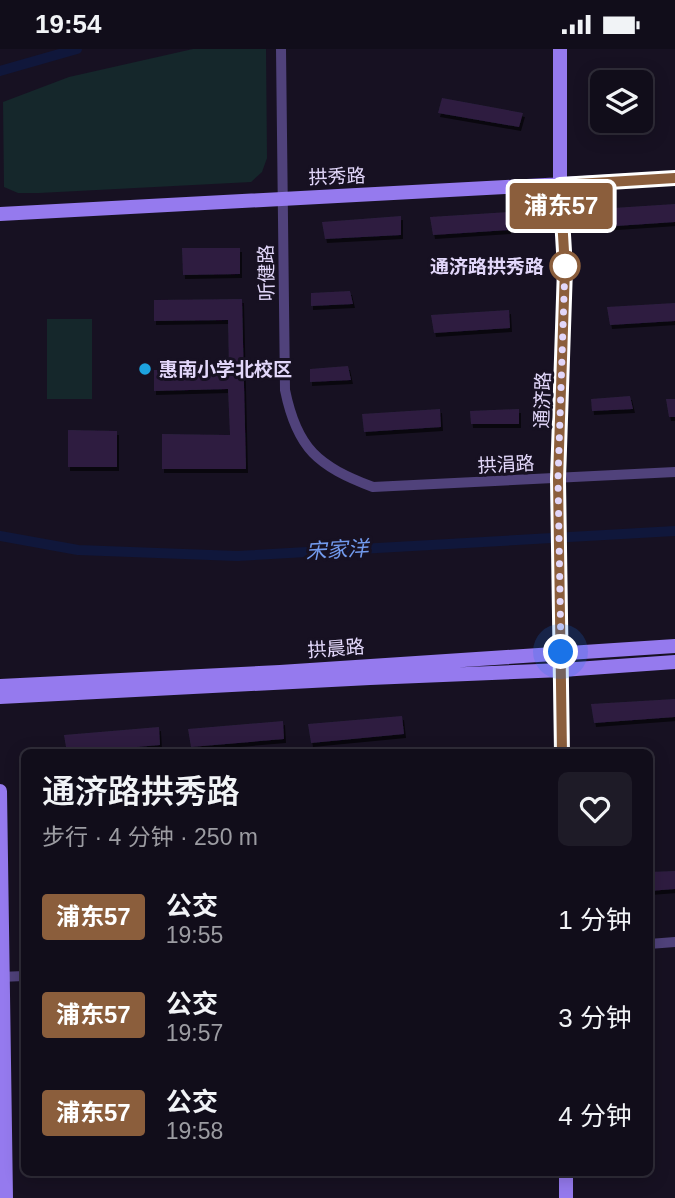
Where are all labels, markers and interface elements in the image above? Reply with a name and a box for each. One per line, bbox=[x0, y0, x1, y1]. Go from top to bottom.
text: 19:54 bbox=[35, 9, 102, 39]
map controls bbox=[590, 70, 653, 133]
button: layers bbox=[590, 70, 653, 133]
street label: 拱秀路 bbox=[308, 165, 366, 188]
line badge: 浦东57 bbox=[512, 183, 610, 229]
text: 浦东57 bbox=[524, 192, 598, 219]
street label: 听健路 bbox=[256, 244, 277, 302]
marker: 通济路拱秀路 bbox=[550, 251, 580, 281]
place label: 通济路拱秀路 bbox=[430, 256, 544, 277]
place label: 惠南小学北校区 bbox=[159, 359, 292, 380]
marker: 惠南小学北校区 bbox=[137, 361, 153, 377]
street label: 通济路 bbox=[531, 371, 554, 429]
street label: 拱涓路 bbox=[477, 453, 535, 476]
water label: 宋家洋 bbox=[305, 536, 372, 563]
your location bbox=[543, 634, 578, 669]
street label: 拱晨路 bbox=[307, 636, 365, 661]
button: heart bbox=[558, 772, 632, 846]
text: 通济路拱秀路 bbox=[42, 773, 240, 810]
text: 步行 · 4 分钟 · 250 m bbox=[42, 824, 258, 850]
text: 公交 bbox=[166, 891, 218, 921]
text: 浦东57 bbox=[56, 903, 131, 930]
text: 1 分钟 bbox=[558, 905, 632, 935]
text: 19:55 bbox=[166, 922, 223, 948]
text: 公交 bbox=[166, 989, 218, 1019]
text: 浦东57 bbox=[56, 1001, 131, 1028]
text: 3 分钟 bbox=[558, 1003, 632, 1033]
text: 19:57 bbox=[166, 1020, 223, 1046]
text: 公交 bbox=[166, 1087, 218, 1117]
text: 浦东57 bbox=[56, 1099, 131, 1126]
text: 4 分钟 bbox=[558, 1101, 632, 1131]
text: 19:58 bbox=[166, 1118, 223, 1144]

